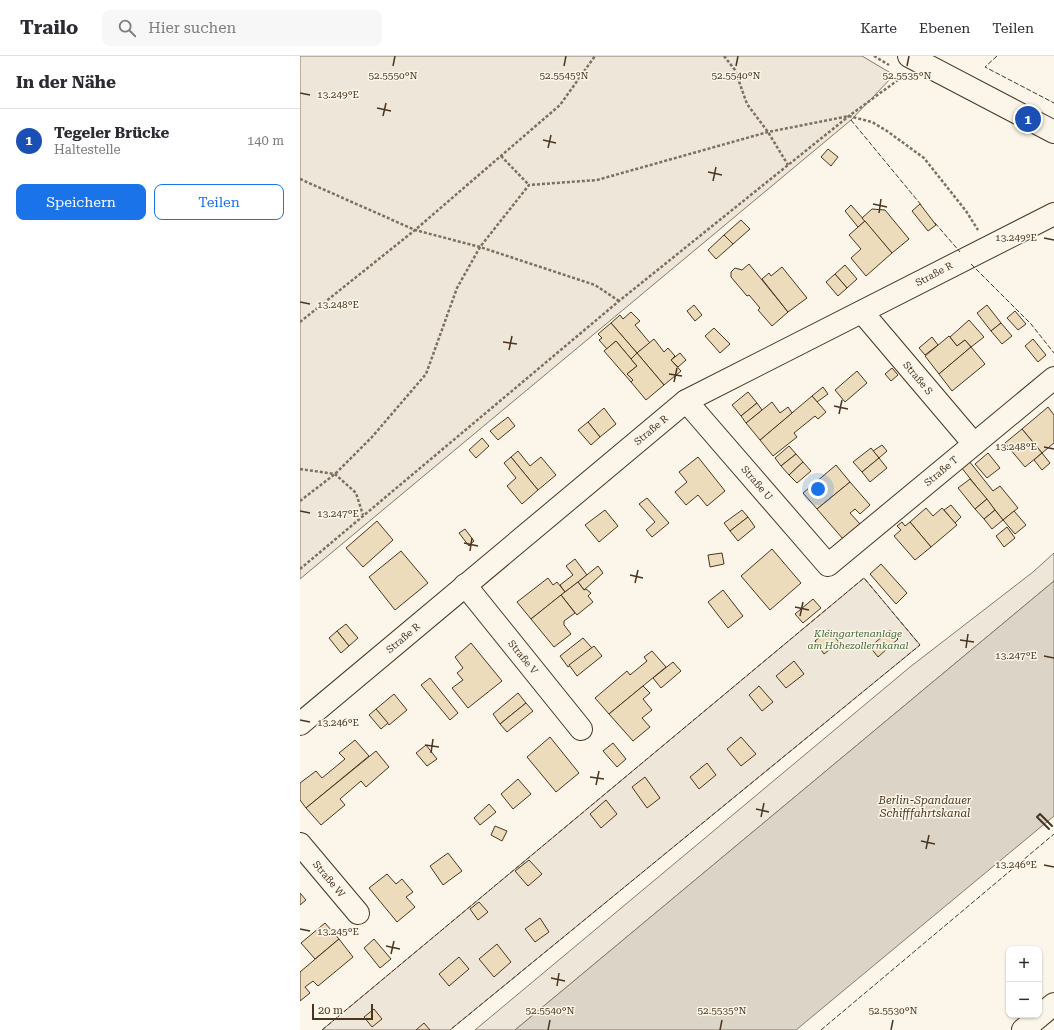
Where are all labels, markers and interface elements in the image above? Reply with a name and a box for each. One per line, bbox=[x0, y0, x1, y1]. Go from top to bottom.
search box bbox=[102, 10, 382, 46]
text: Trailo bbox=[20, 16, 78, 39]
icon: search bbox=[116, 17, 138, 39]
text: Hier suchen bbox=[148, 19, 236, 37]
text: Karte bbox=[861, 20, 897, 36]
text: Ebenen bbox=[919, 20, 970, 36]
text: Teilen bbox=[992, 20, 1034, 36]
text: 52.5550°N bbox=[368, 70, 418, 81]
text: 52.5545°N bbox=[539, 70, 589, 81]
text: 52.5540°N bbox=[711, 70, 761, 81]
text: 52.5535°N bbox=[882, 70, 932, 81]
text: In der Nähe bbox=[16, 72, 116, 92]
text: 13.249°E bbox=[317, 89, 359, 100]
pin: 1 bbox=[1015, 104, 1041, 134]
text: Tegeler Brücke bbox=[54, 124, 169, 142]
text: 1 bbox=[25, 133, 33, 148]
text: 140 m bbox=[247, 133, 284, 148]
text: Haltestelle bbox=[54, 142, 121, 157]
button: Speichern bbox=[16, 184, 146, 220]
button: Teilen bbox=[154, 184, 284, 220]
text: 13.249°E bbox=[995, 232, 1037, 243]
street label: Straße R bbox=[914, 260, 955, 288]
text: 13.248°E bbox=[317, 299, 359, 310]
street label: Straße S bbox=[901, 359, 935, 397]
street label: Straße R bbox=[632, 413, 670, 447]
text: 13.248°E bbox=[995, 441, 1037, 452]
street label: Straße T bbox=[922, 454, 960, 488]
street label: Straße U bbox=[739, 464, 775, 502]
your location bbox=[808, 479, 828, 499]
text: 13.247°E bbox=[317, 508, 359, 519]
street label: Straße R bbox=[384, 621, 422, 655]
park label: Kleingartenanlage am Hohezollernkanal bbox=[807, 628, 909, 651]
street label: Straße V bbox=[506, 638, 540, 676]
text: 13.247°E bbox=[995, 650, 1037, 661]
text: 13.246°E bbox=[317, 717, 359, 728]
water label: Berlin-Spandauer Schifffahrtskanal bbox=[878, 794, 972, 820]
street label: Straße W bbox=[311, 859, 348, 900]
text: 13.246°E bbox=[995, 859, 1037, 870]
text: 13.245°E bbox=[317, 926, 359, 937]
map controls bbox=[1006, 946, 1042, 1018]
button: + bbox=[1006, 946, 1042, 982]
button: − bbox=[1006, 982, 1042, 1018]
scale bar bbox=[312, 1002, 373, 1021]
text: 20 m bbox=[318, 1004, 343, 1017]
text: 52.5540°N bbox=[525, 1005, 575, 1016]
text: 52.5535°N bbox=[697, 1005, 747, 1016]
text: 52.5530°N bbox=[868, 1005, 918, 1016]

